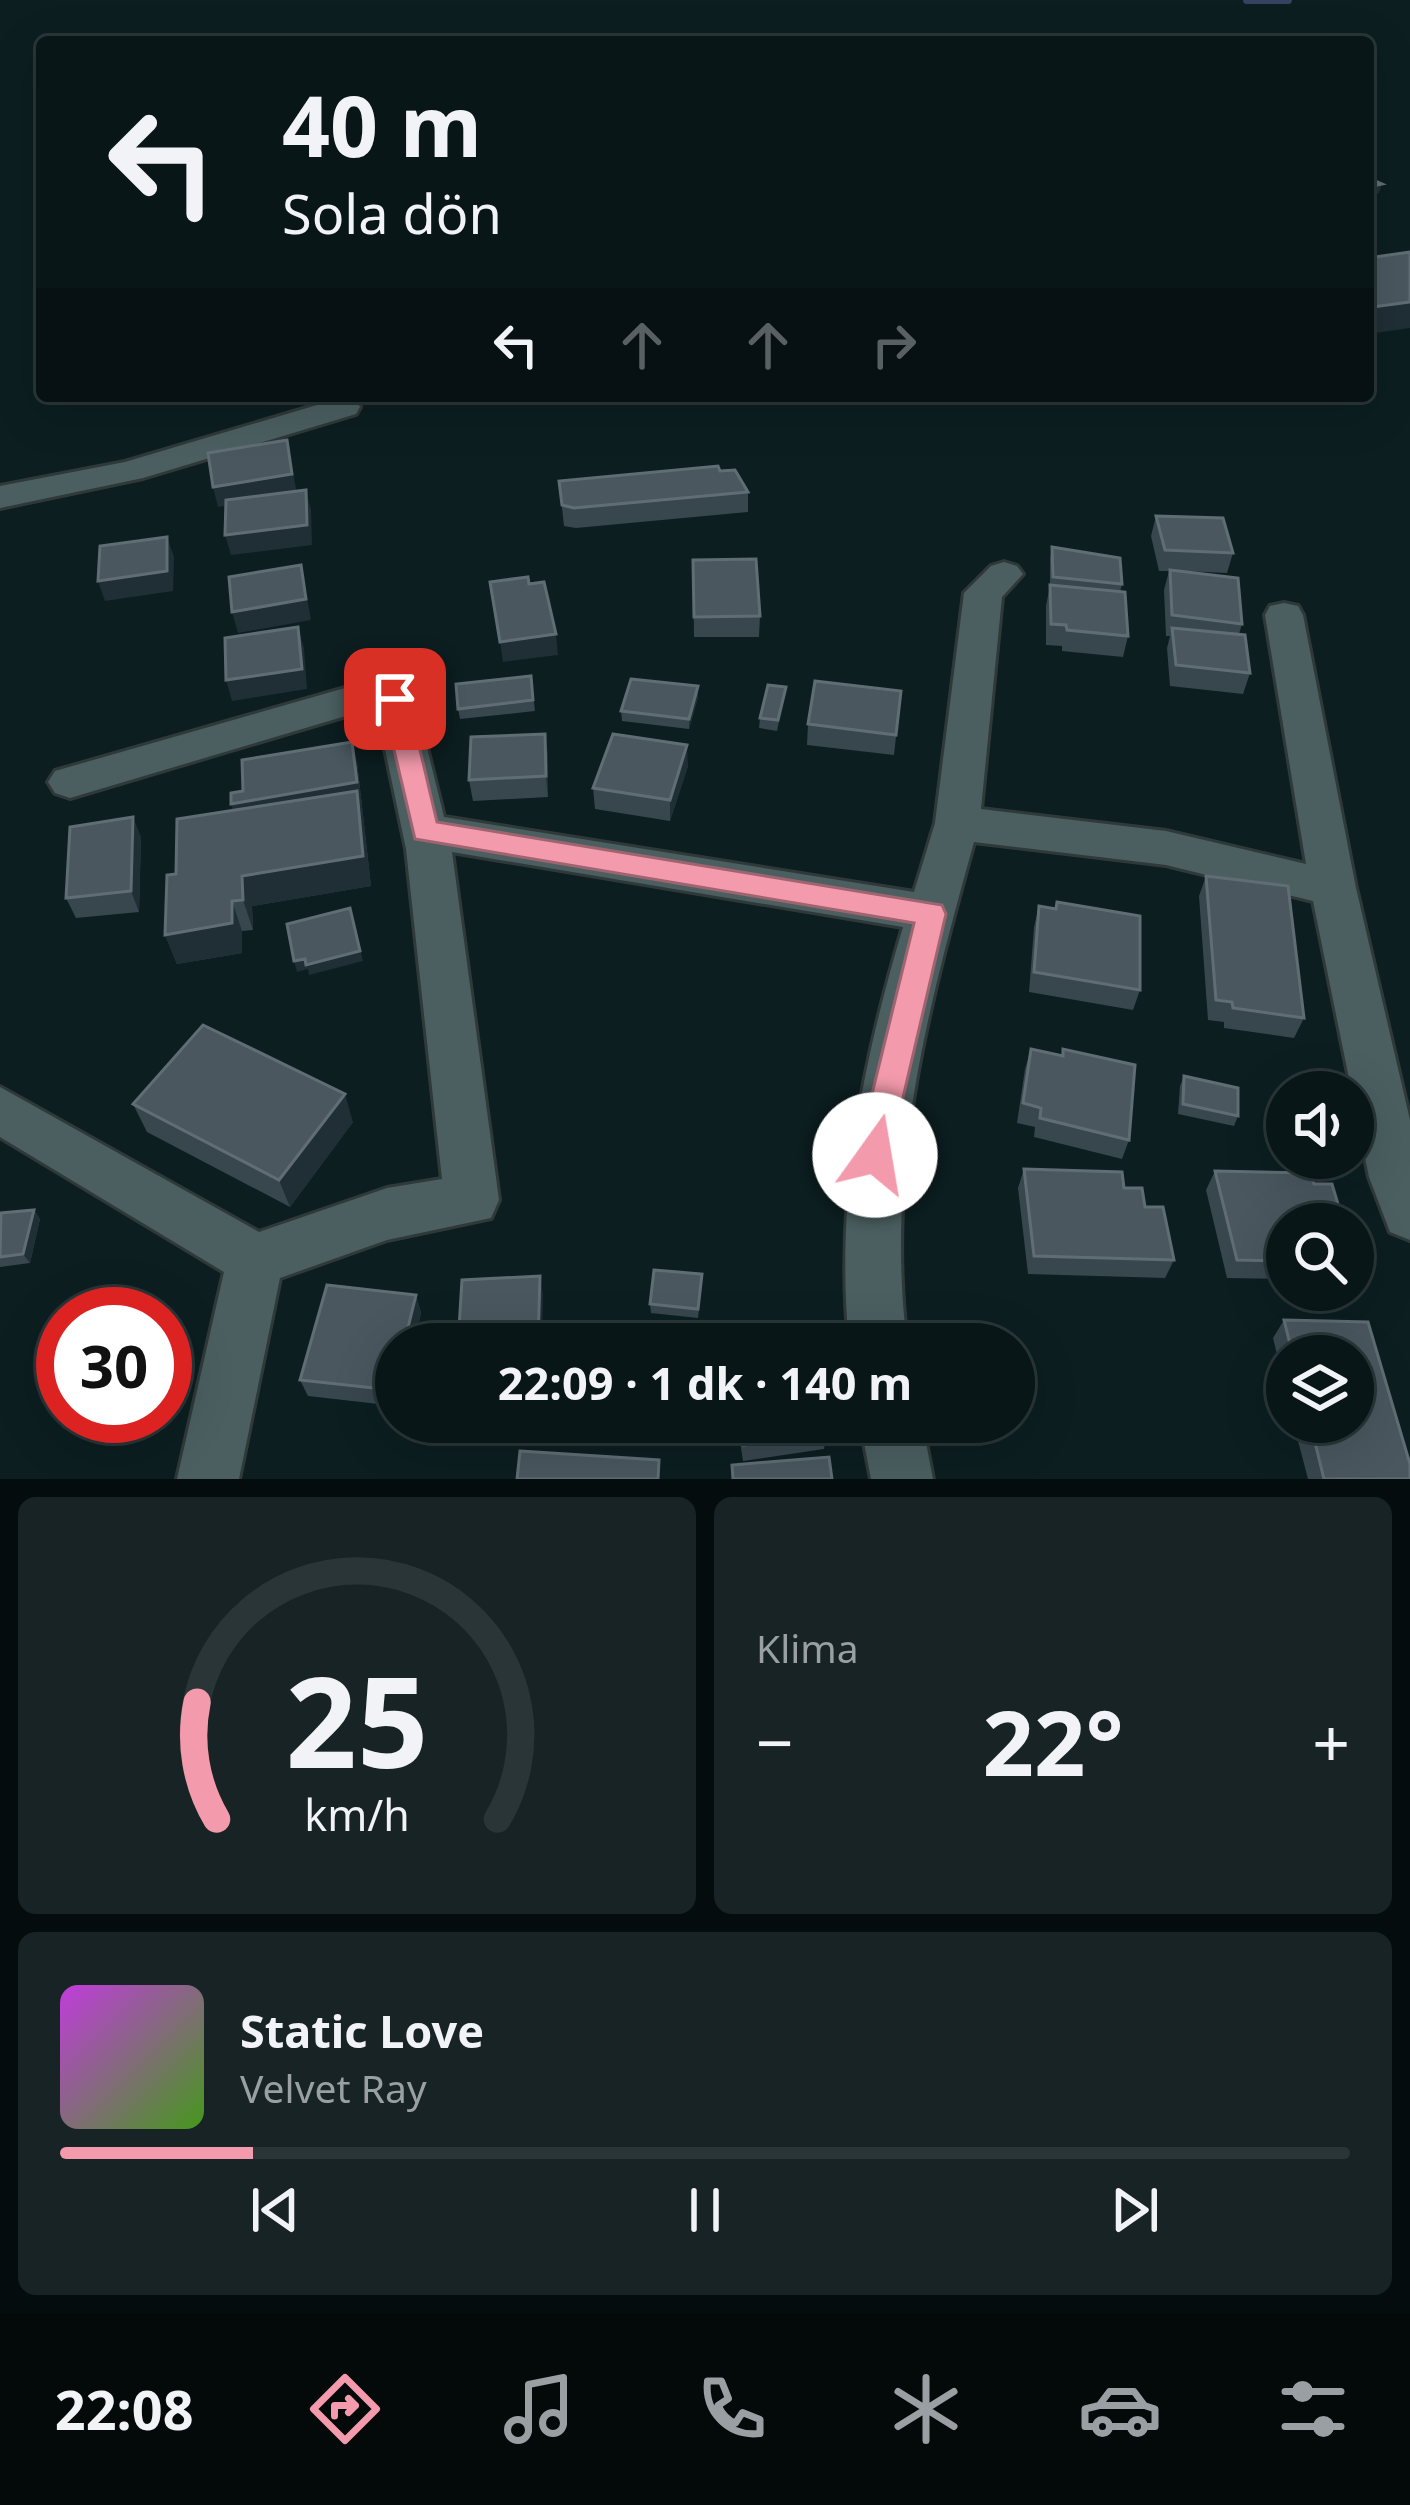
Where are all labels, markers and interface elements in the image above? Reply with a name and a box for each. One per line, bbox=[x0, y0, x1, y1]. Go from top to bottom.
text: 40 m bbox=[282, 67, 482, 182]
icon: left bbox=[84, 84, 240, 240]
text: Sola dön bbox=[282, 176, 502, 250]
icon: left bbox=[483, 312, 549, 378]
icon: ahead bbox=[609, 312, 675, 378]
icon: ahead bbox=[735, 312, 801, 378]
icon: right bbox=[861, 312, 927, 378]
pin bbox=[344, 648, 446, 750]
icon: arrive bbox=[362, 666, 428, 732]
map controls bbox=[1266, 1071, 1374, 1443]
button: sound bbox=[1266, 1071, 1374, 1179]
position arrow bbox=[812, 1092, 938, 1218]
button: search bbox=[1266, 1203, 1374, 1311]
speed limit sign: 30 bbox=[36, 1287, 192, 1443]
button: layers bbox=[1266, 1335, 1374, 1443]
text: 22:09 · 1 dk · 140 m bbox=[498, 1352, 912, 1413]
text: Klima bbox=[756, 1621, 859, 1674]
text: 25 bbox=[286, 1635, 428, 1805]
text: 22° bbox=[982, 1680, 1124, 1802]
text: − bbox=[756, 1696, 794, 1786]
text: + bbox=[1312, 1696, 1350, 1786]
text: km/h bbox=[304, 1784, 410, 1843]
text: Static Love bbox=[240, 2000, 484, 2061]
text: Velvet Ray bbox=[240, 2061, 427, 2114]
icon: previous bbox=[242, 2177, 308, 2243]
icon: pause bbox=[672, 2177, 738, 2243]
icon: next bbox=[1102, 2177, 1168, 2243]
icon: directions bbox=[303, 2367, 387, 2451]
icon: music bbox=[497, 2367, 581, 2451]
icon: phone bbox=[690, 2367, 774, 2451]
icon: climate bbox=[884, 2367, 968, 2451]
icon: car bbox=[1078, 2367, 1162, 2451]
icon: filters bbox=[1271, 2367, 1355, 2451]
text: 22:08 bbox=[55, 2372, 194, 2446]

